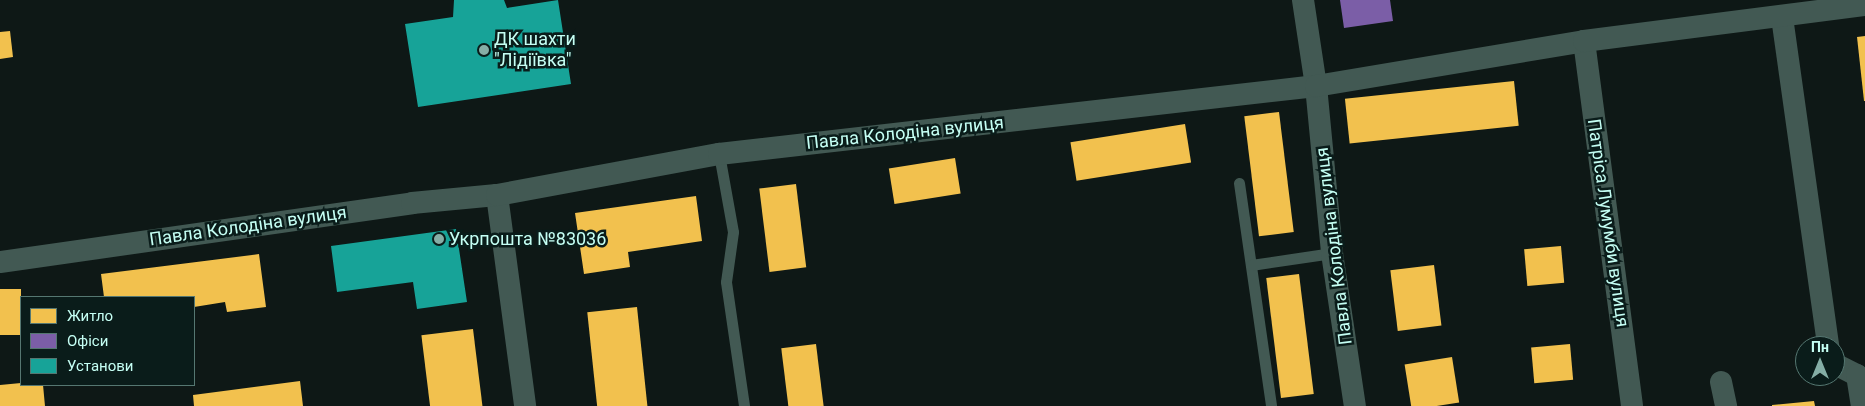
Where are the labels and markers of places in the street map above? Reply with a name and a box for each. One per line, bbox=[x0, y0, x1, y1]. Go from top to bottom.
place label: ДК шахти "Лідіївка" bbox=[494, 29, 576, 72]
marker: ДК шахти "Лідіївка" bbox=[478, 44, 490, 56]
place label: Укрпошта №83036 bbox=[449, 228, 606, 250]
marker: Укрпошта №83036 bbox=[433, 233, 445, 245]

